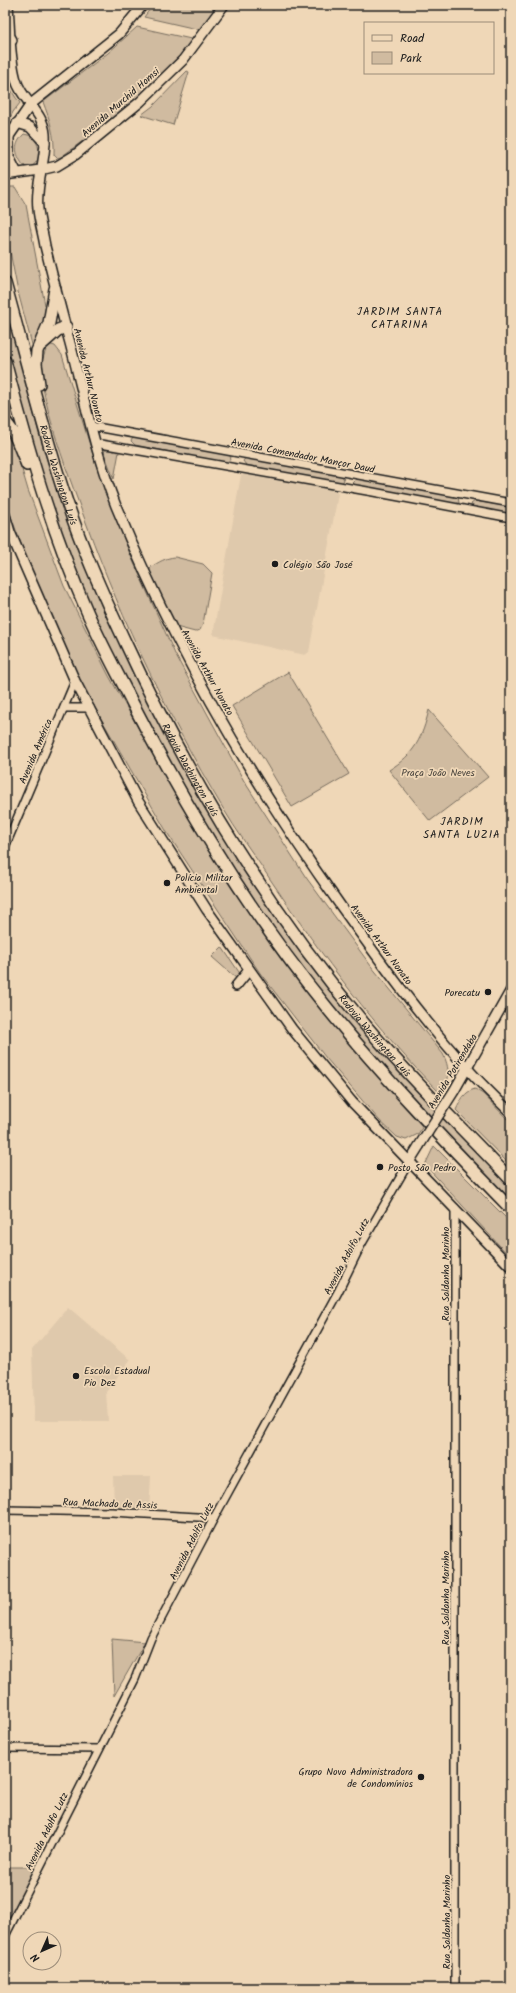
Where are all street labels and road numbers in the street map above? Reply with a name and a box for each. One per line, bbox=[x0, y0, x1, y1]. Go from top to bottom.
street label: Avenida Murchid Homsi bbox=[78, 64, 164, 141]
street label: Avenida Arthur Nonato bbox=[69, 326, 108, 425]
street label: Rodovia Washington Luís bbox=[35, 423, 82, 528]
street label: Avenida Comendador Mançor Daud bbox=[230, 434, 377, 478]
street label: Avenida Arthur Nonato bbox=[177, 626, 238, 719]
street label: Avenida América bbox=[15, 716, 57, 786]
street label: Rodovia Washington Luís bbox=[157, 721, 223, 821]
street label: Avenida Arthur Nonato bbox=[346, 901, 416, 989]
street label: Rodovia Washington Luís bbox=[334, 991, 415, 1081]
street label: Avenida Potirendaba bbox=[424, 1031, 482, 1112]
street label: Avenida Adolfo Lutz bbox=[320, 1215, 374, 1298]
street label: Rua Saldanha Marinho bbox=[438, 1226, 454, 1321]
street label: Rua Machado de Assis bbox=[62, 1494, 158, 1514]
street label: Avenida Adolfo Lutz bbox=[165, 1499, 219, 1583]
street label: Rua Saldanha Marinho bbox=[438, 1550, 454, 1645]
street label: Avenida Adolfo Lutz bbox=[21, 1789, 73, 1873]
street label: Rua Saldanha Marinho bbox=[439, 1874, 455, 1969]

